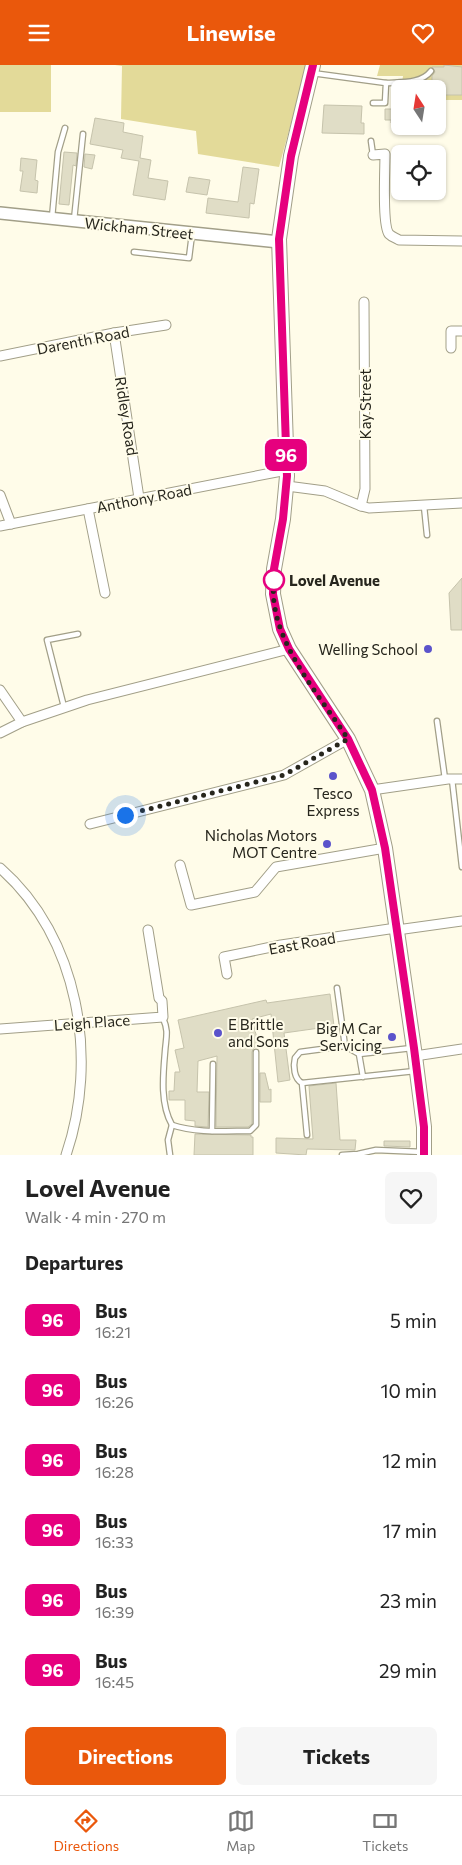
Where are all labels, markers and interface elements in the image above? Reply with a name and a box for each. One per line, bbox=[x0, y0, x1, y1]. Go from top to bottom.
icon: menu bbox=[25, 19, 53, 47]
text: Linewise bbox=[186, 19, 276, 46]
icon: heart bbox=[409, 19, 437, 47]
north arrow bbox=[391, 80, 446, 135]
map controls bbox=[391, 80, 446, 200]
button: locate bbox=[391, 145, 446, 200]
street label: Wickham Street bbox=[84, 213, 194, 243]
street label: Darenth Road bbox=[35, 322, 131, 358]
street label: Kay Street bbox=[356, 369, 374, 439]
street label: Ridley Road bbox=[112, 375, 142, 457]
line badge: 96 bbox=[264, 439, 308, 471]
text: 96 bbox=[275, 444, 297, 466]
street label: Anthony Road bbox=[95, 480, 193, 516]
marker: Lovel Avenue bbox=[263, 569, 285, 591]
place label: Lovel Avenue bbox=[289, 571, 380, 589]
place label: Welling School bbox=[318, 640, 418, 658]
marker: Welling School bbox=[422, 643, 434, 655]
marker: Tesco Express bbox=[327, 770, 339, 782]
place label: Tesco Express bbox=[306, 784, 360, 819]
your location bbox=[113, 803, 138, 828]
place label: Nicholas Motors MOT Centre bbox=[205, 826, 317, 861]
marker: Nicholas Motors MOT Centre bbox=[321, 838, 333, 850]
street label: East Road bbox=[267, 928, 337, 958]
street label: Leigh Place bbox=[53, 1010, 131, 1034]
place label: E Brittle and Sons bbox=[228, 1015, 289, 1050]
place label: Big M Car Servicing bbox=[316, 1019, 382, 1054]
marker: E Brittle and Sons bbox=[212, 1027, 224, 1039]
marker: Big M Car Servicing bbox=[386, 1031, 398, 1043]
button: heart bbox=[385, 1172, 437, 1224]
text: Lovel Avenue bbox=[25, 1173, 171, 1202]
text: Walk · 4 min · 270 m bbox=[25, 1207, 166, 1226]
text: Departures bbox=[25, 1251, 123, 1274]
text: Bus bbox=[95, 1299, 127, 1322]
text: 96 bbox=[41, 1309, 64, 1331]
text: 5 min bbox=[390, 1309, 437, 1332]
text: 16:21 bbox=[95, 1322, 131, 1341]
text: Bus bbox=[95, 1369, 127, 1392]
text: 96 bbox=[41, 1379, 64, 1401]
text: 10 min bbox=[380, 1379, 437, 1402]
text: 16:26 bbox=[95, 1392, 134, 1411]
text: Bus bbox=[95, 1439, 127, 1462]
text: 96 bbox=[41, 1449, 64, 1471]
text: 12 min bbox=[382, 1449, 437, 1472]
text: 16:28 bbox=[95, 1462, 134, 1481]
text: Bus bbox=[95, 1509, 127, 1532]
text: 96 bbox=[41, 1519, 64, 1541]
text: 17 min bbox=[383, 1519, 437, 1542]
text: 16:33 bbox=[95, 1532, 134, 1551]
text: Bus bbox=[95, 1579, 127, 1602]
text: 96 bbox=[41, 1589, 64, 1611]
text: 23 min bbox=[380, 1589, 437, 1612]
text: 16:39 bbox=[95, 1602, 134, 1621]
text: Bus bbox=[95, 1649, 127, 1672]
text: 96 bbox=[41, 1659, 64, 1681]
text: 29 min bbox=[379, 1659, 437, 1682]
text: 16:45 bbox=[95, 1672, 134, 1691]
button: Directions bbox=[25, 1727, 226, 1785]
button: Tickets bbox=[236, 1727, 437, 1785]
tab: Directions bbox=[54, 1807, 119, 1854]
tab: Map bbox=[226, 1807, 255, 1854]
tab: Tickets bbox=[362, 1807, 408, 1854]

